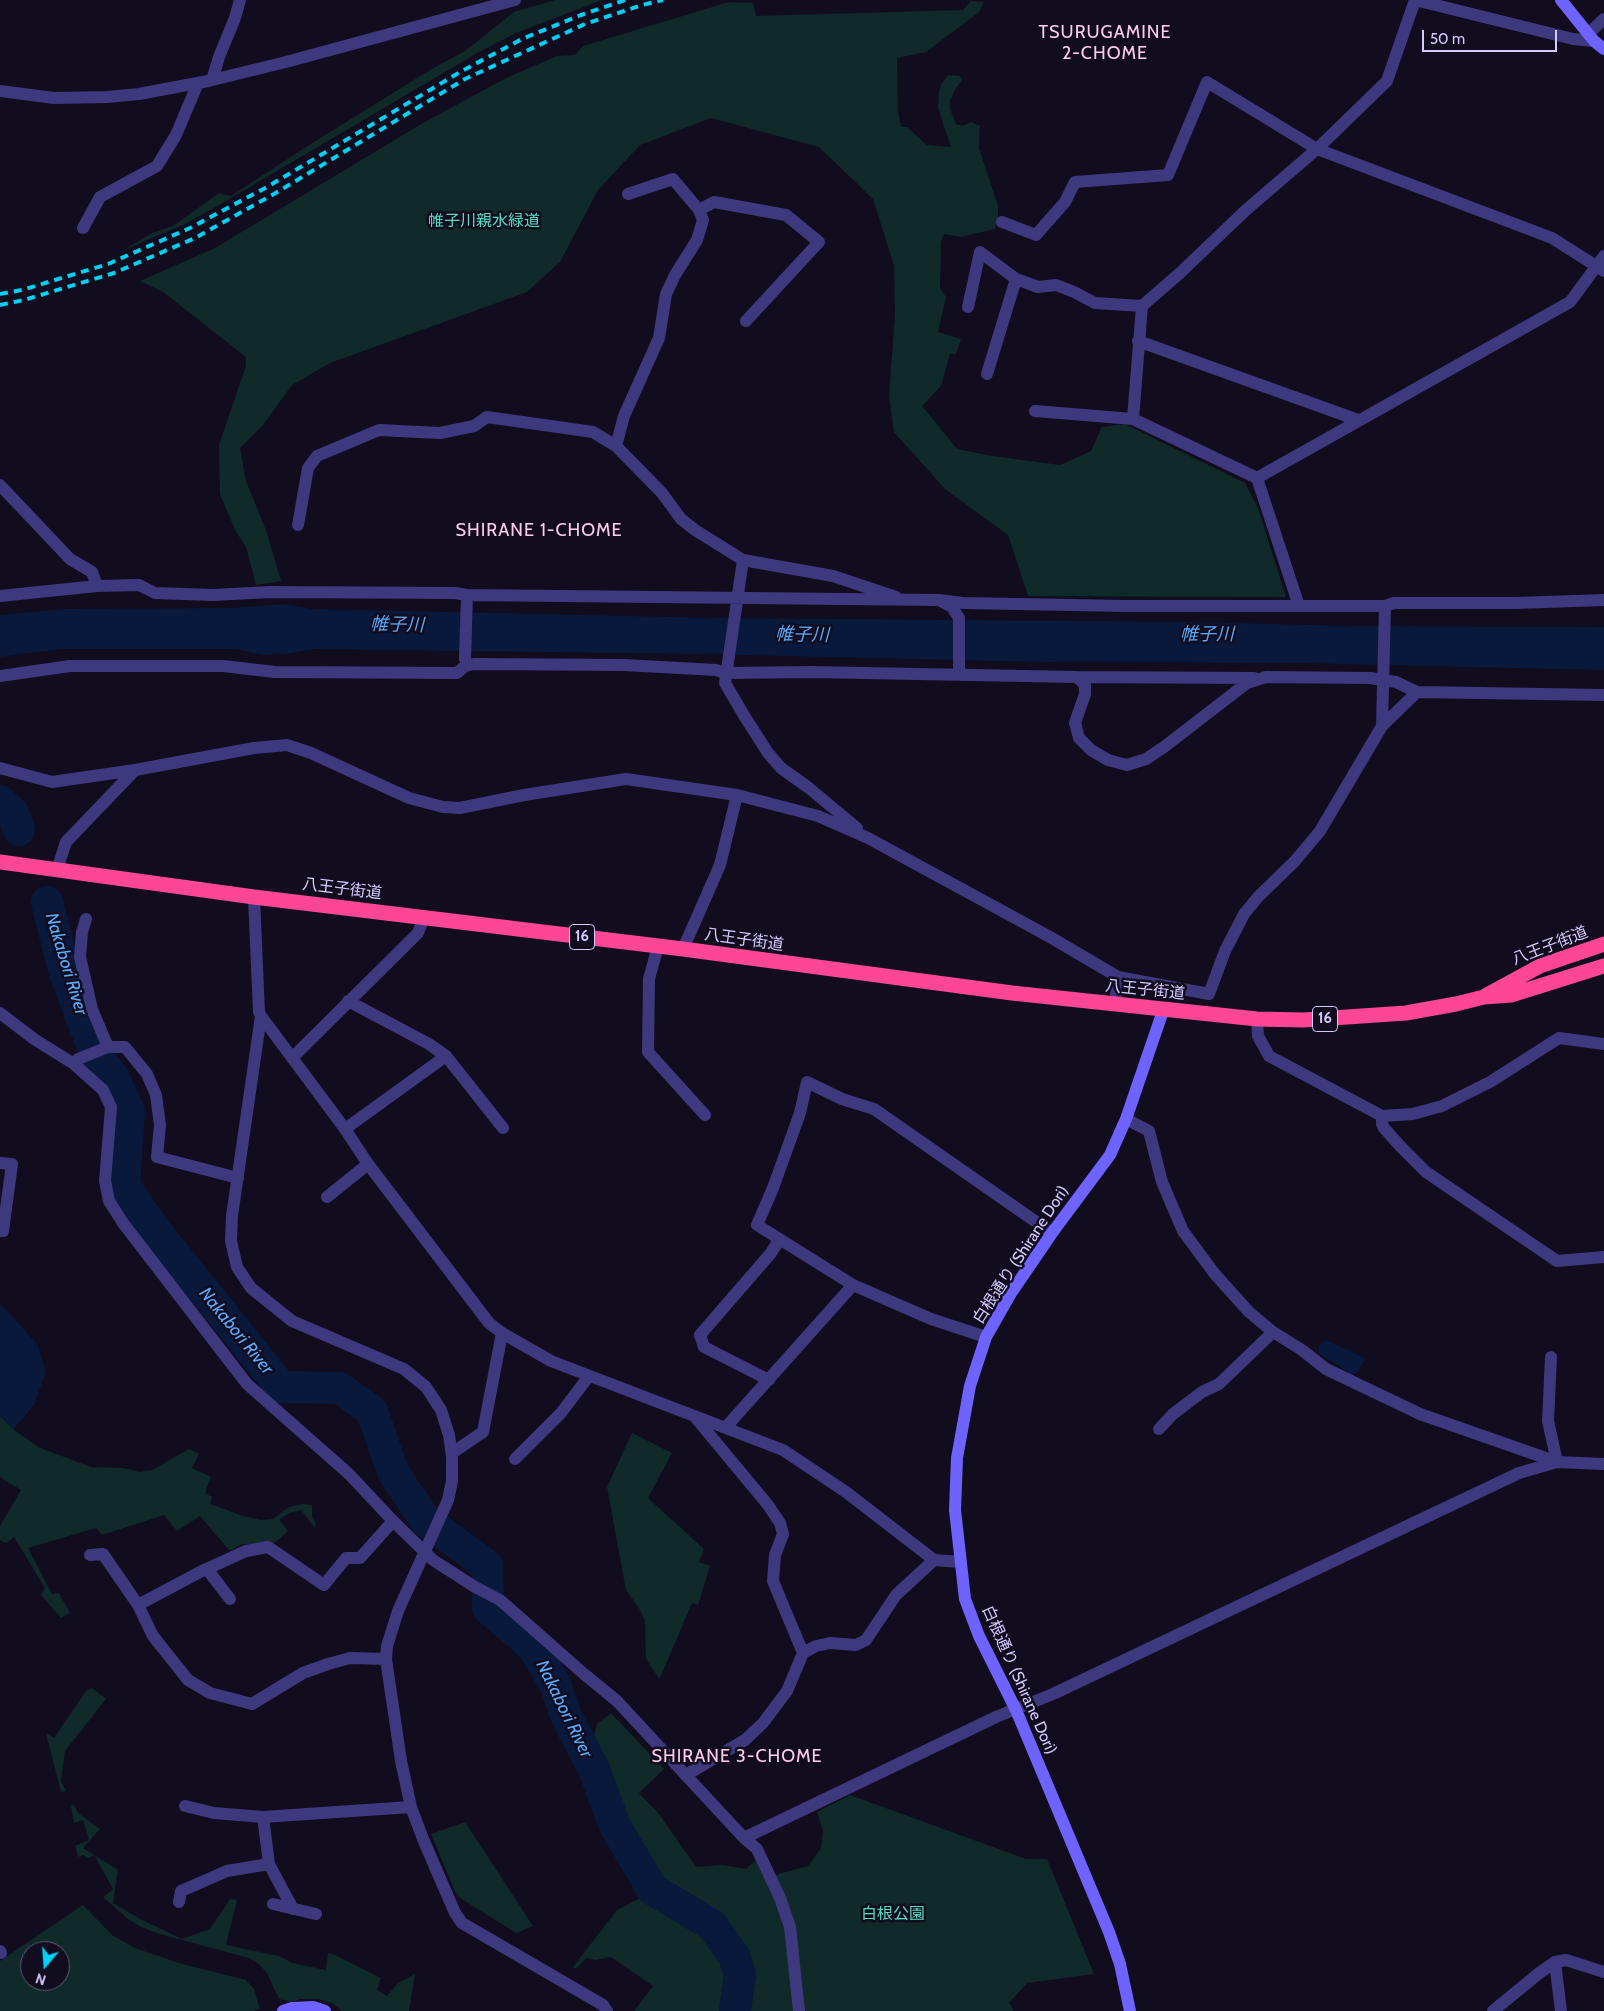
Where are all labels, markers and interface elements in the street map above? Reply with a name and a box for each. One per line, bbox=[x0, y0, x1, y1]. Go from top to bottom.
scale bar bbox=[1424, 20, 1559, 52]
district label: TSURUGAMINE 2-CHOME bbox=[1037, 22, 1173, 64]
text: 50 m bbox=[1430, 30, 1465, 48]
park label: 帷子川親水緑道 bbox=[428, 211, 540, 231]
district label: SHIRANE 1-CHOME bbox=[454, 520, 624, 542]
water label: 帷子川 bbox=[370, 614, 424, 636]
water label: 帷子川 bbox=[775, 624, 829, 646]
water label: 帷子川 bbox=[1180, 624, 1234, 646]
street label: 八王子街道 bbox=[301, 875, 383, 903]
water label: Nakabori River bbox=[40, 910, 92, 1018]
street label: 八王子街道 bbox=[1509, 923, 1591, 969]
road number: 16 bbox=[570, 924, 594, 950]
street label: 八王子街道 bbox=[703, 925, 785, 955]
street label: 八王子街道 bbox=[1104, 976, 1186, 1004]
road number: 16 bbox=[1312, 1006, 1338, 1032]
street label: 白根通り (Shirane Dori) bbox=[969, 1182, 1073, 1328]
water label: Nakabori River bbox=[194, 1283, 278, 1379]
street label: 白根通り (Shirane Dori) bbox=[978, 1603, 1060, 1757]
water label: Nakabori River bbox=[531, 1657, 597, 1761]
district label: SHIRANE 3-CHOME bbox=[650, 1746, 824, 1768]
park label: 白根公園 bbox=[861, 1904, 925, 1924]
north arrow bbox=[20, 1941, 70, 1991]
text: N bbox=[33, 1969, 48, 1989]

